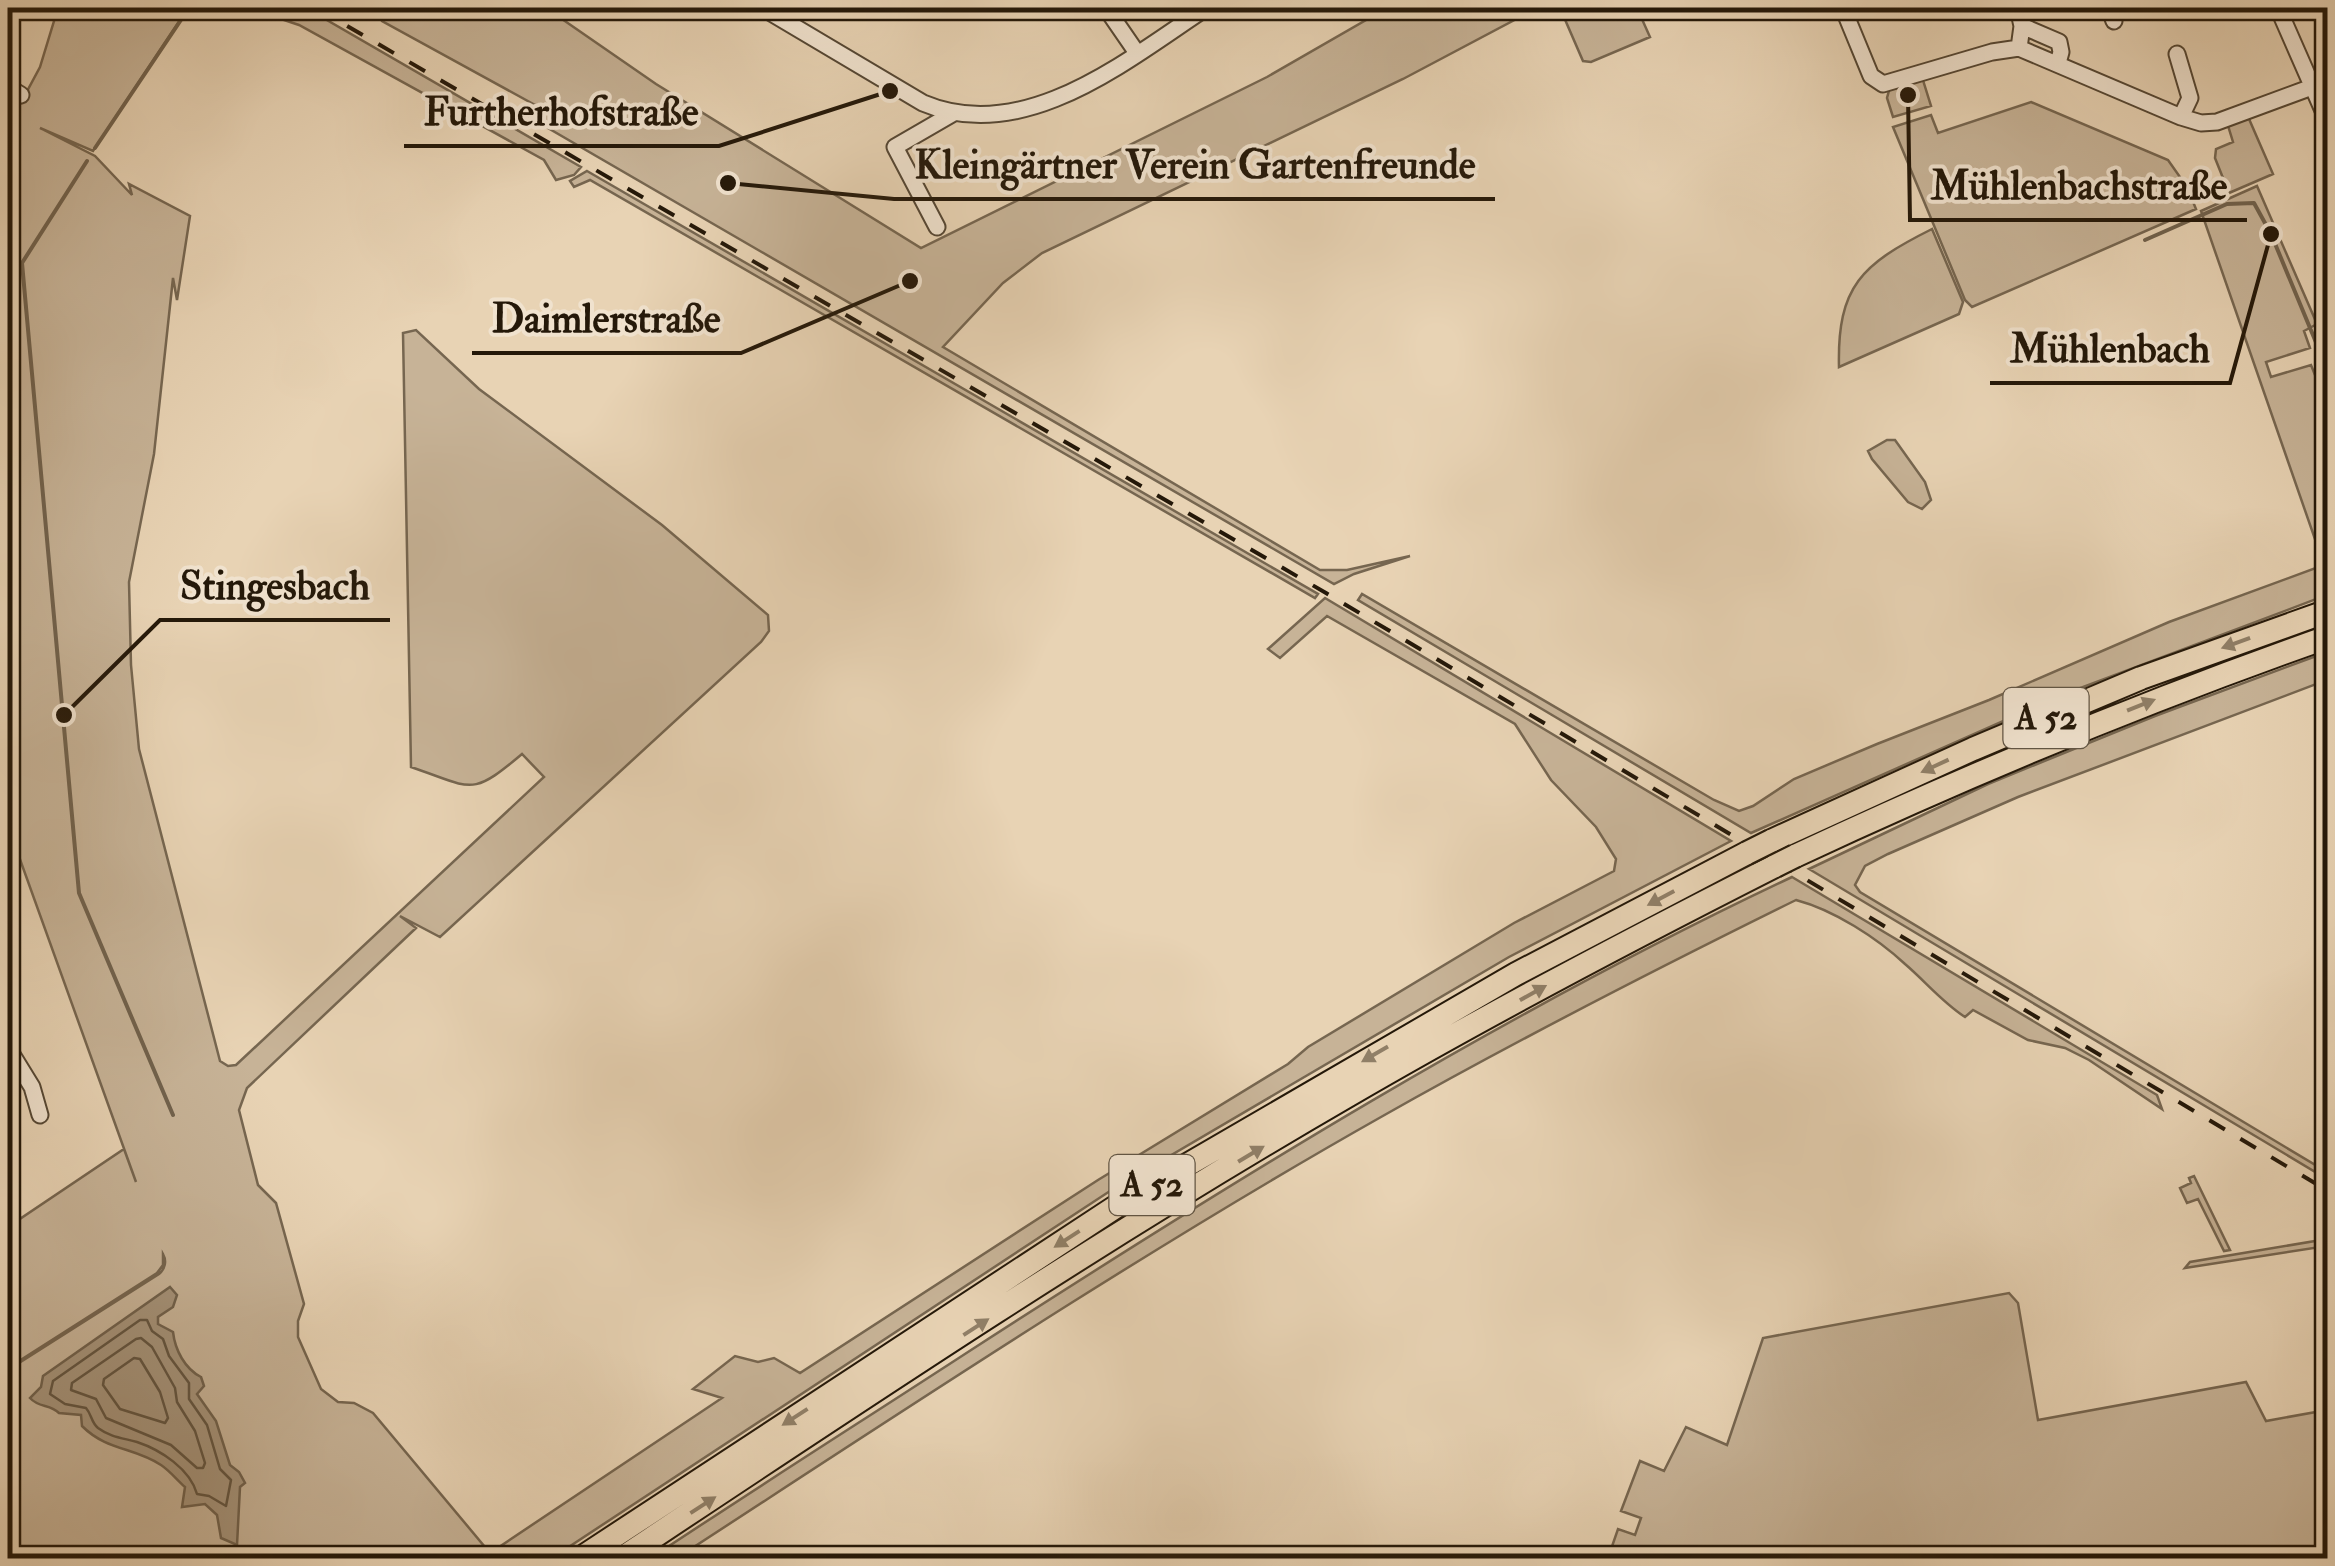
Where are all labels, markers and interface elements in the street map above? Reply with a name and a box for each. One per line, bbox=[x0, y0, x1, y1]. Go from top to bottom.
callout: Furtherhofstraße bbox=[404, 76, 719, 146]
text: Furtherhofstraße bbox=[424, 87, 699, 138]
callout: Kleingärtner Verein Gartenfreunde bbox=[894, 129, 1495, 199]
text: Kleingärtner Verein Gartenfreunde bbox=[915, 140, 1476, 191]
callout: Mühlenbachstraße bbox=[1910, 150, 2247, 220]
text: Mühlenbachstraße bbox=[1930, 161, 2228, 212]
callout: Daimlerstraße bbox=[472, 283, 741, 353]
text: Daimlerstraße bbox=[492, 294, 721, 345]
callout: Mühlenbach bbox=[1990, 313, 2230, 383]
text: Mühlenbach bbox=[2009, 324, 2210, 375]
callout: Stingesbach bbox=[160, 550, 390, 620]
text: Stingesbach bbox=[180, 561, 370, 612]
one-way arrow bbox=[2220, 636, 2250, 651]
road number: A 52 bbox=[2004, 688, 2088, 748]
one-way arrow bbox=[2126, 696, 2156, 712]
one-way arrow bbox=[1920, 758, 1950, 774]
one-way arrow bbox=[1646, 889, 1675, 906]
one-way arrow bbox=[1518, 984, 1547, 1001]
one-way arrow bbox=[1361, 1045, 1390, 1062]
one-way arrow bbox=[1237, 1146, 1265, 1163]
road number: A 52 bbox=[1110, 1155, 1194, 1215]
one-way arrow bbox=[1053, 1229, 1080, 1248]
one-way arrow bbox=[962, 1319, 989, 1337]
one-way arrow bbox=[781, 1407, 809, 1426]
one-way arrow bbox=[690, 1496, 717, 1514]

